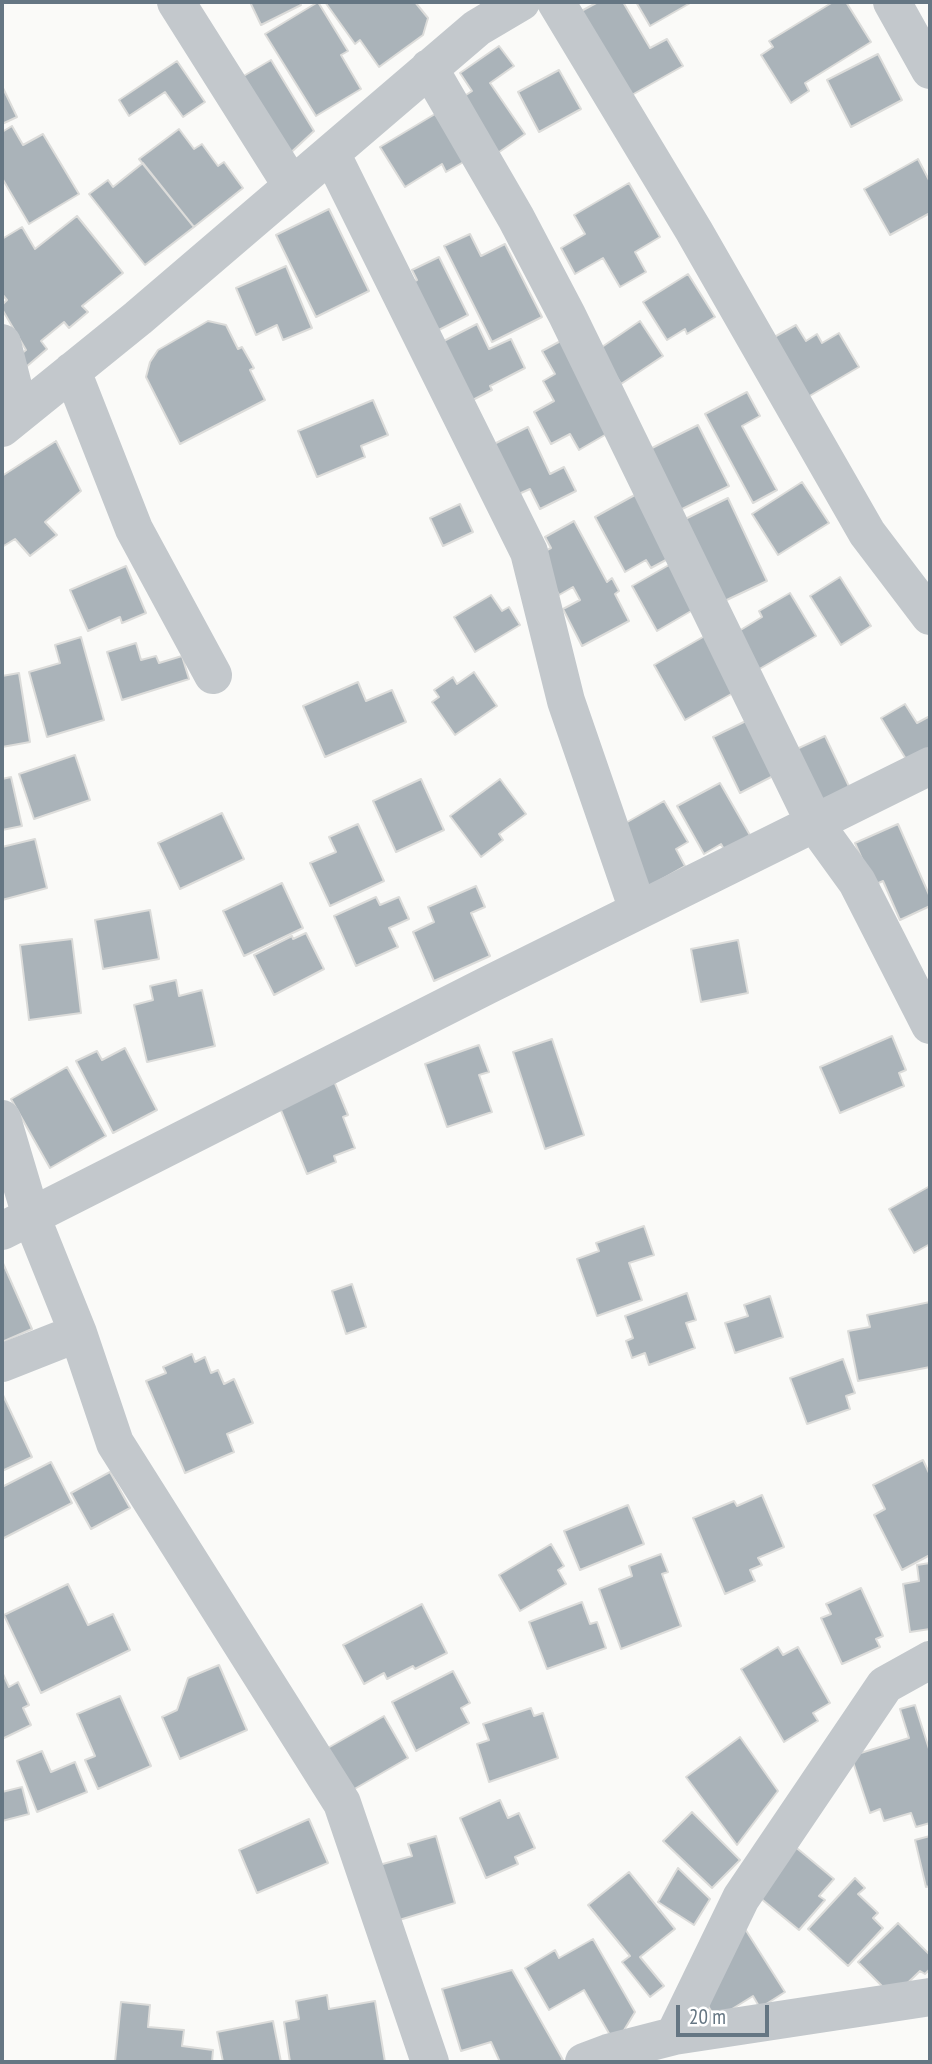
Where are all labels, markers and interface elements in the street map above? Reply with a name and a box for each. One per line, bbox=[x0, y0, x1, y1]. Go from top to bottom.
scale bar bbox=[680, 1990, 773, 2034]
text: 20 m bbox=[689, 2003, 726, 2030]

